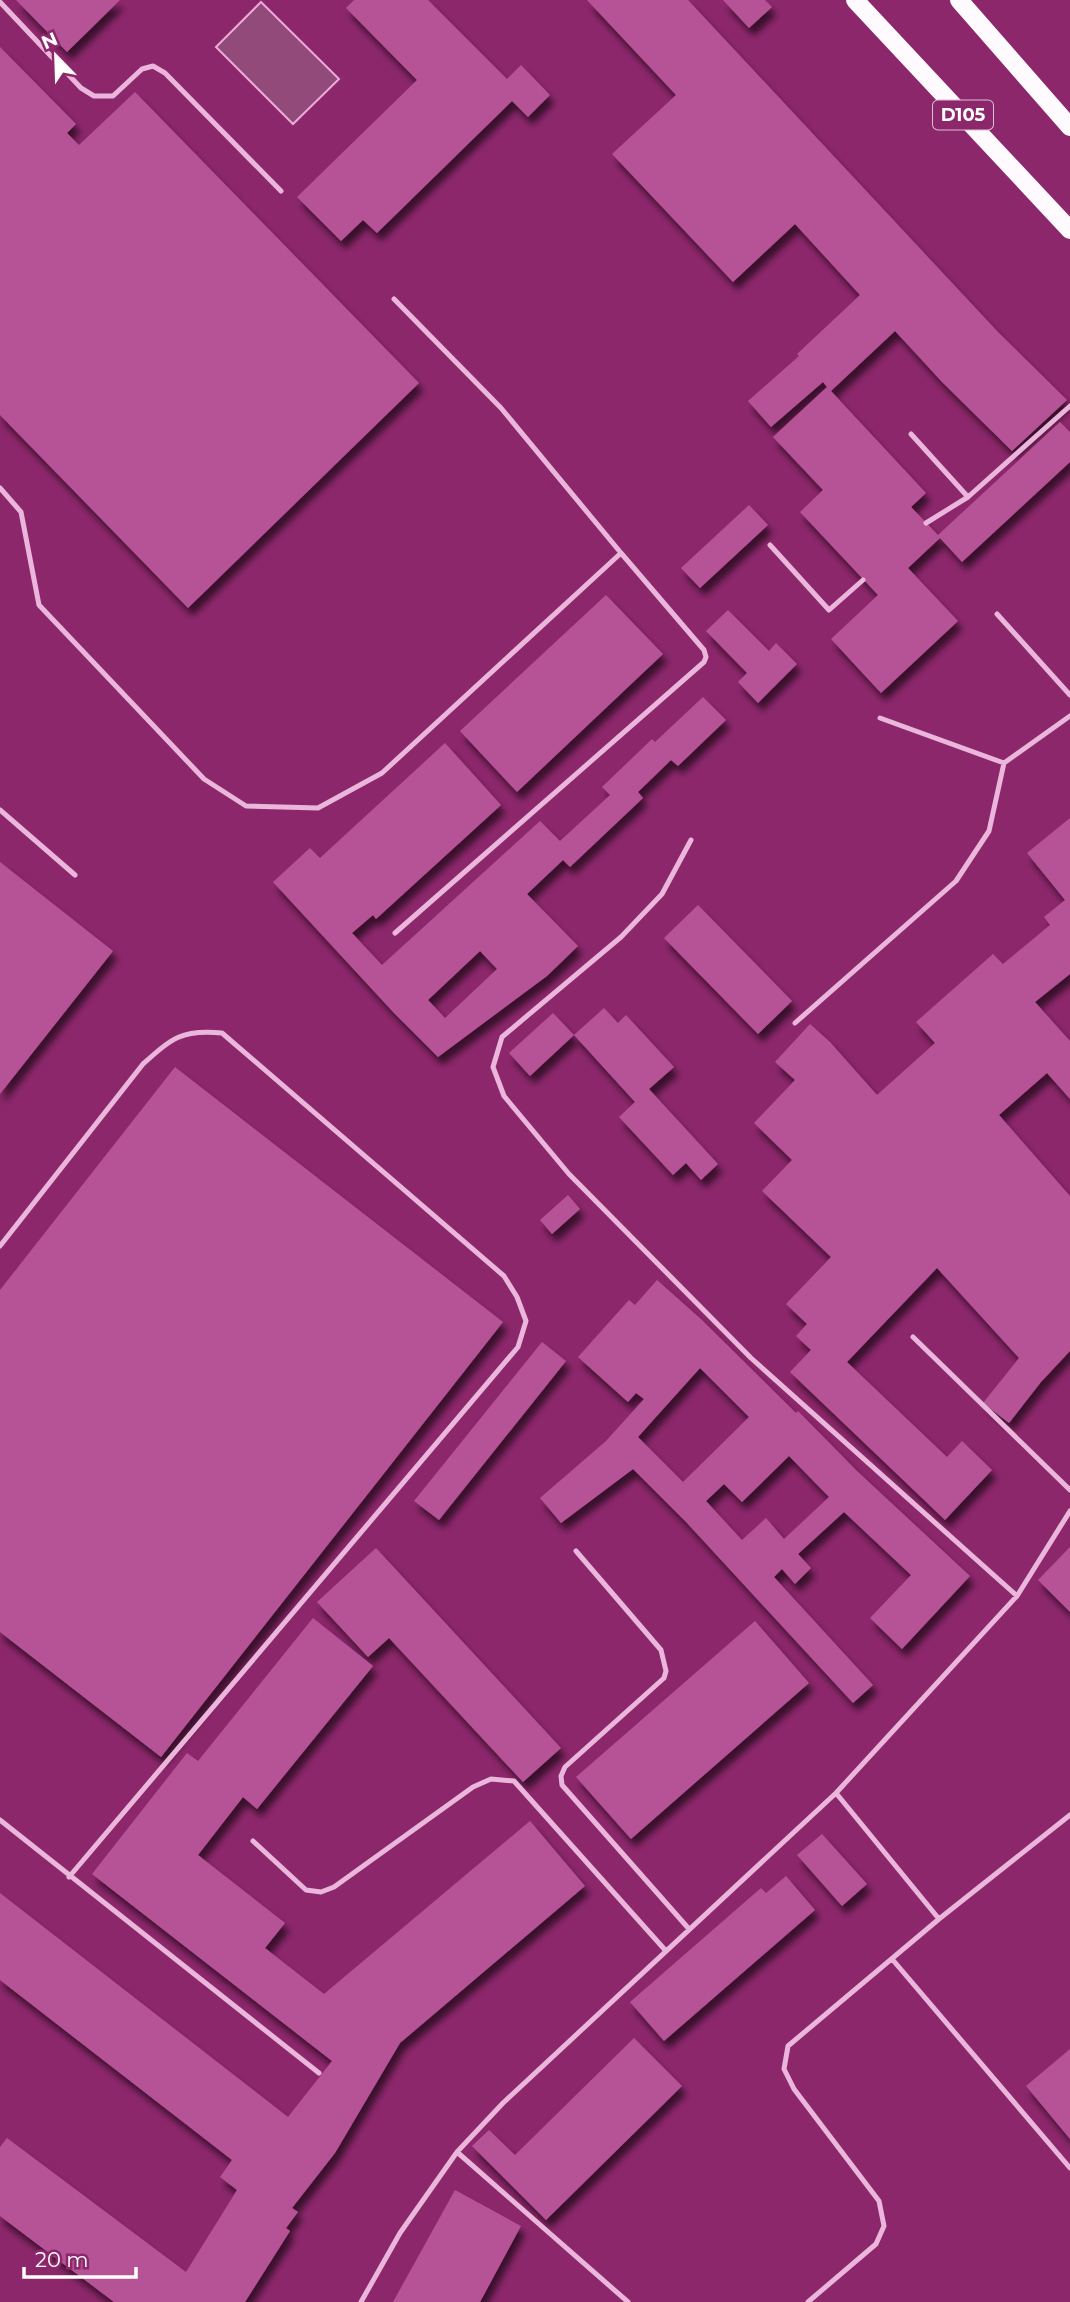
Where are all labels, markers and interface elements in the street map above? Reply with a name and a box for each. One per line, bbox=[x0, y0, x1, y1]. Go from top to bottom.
north arrow bbox=[21, 21, 91, 91]
text: N bbox=[38, 27, 61, 54]
road number: D105 bbox=[933, 100, 993, 130]
scale bar bbox=[24, 2236, 136, 2280]
text: 20 m bbox=[35, 2247, 89, 2272]

